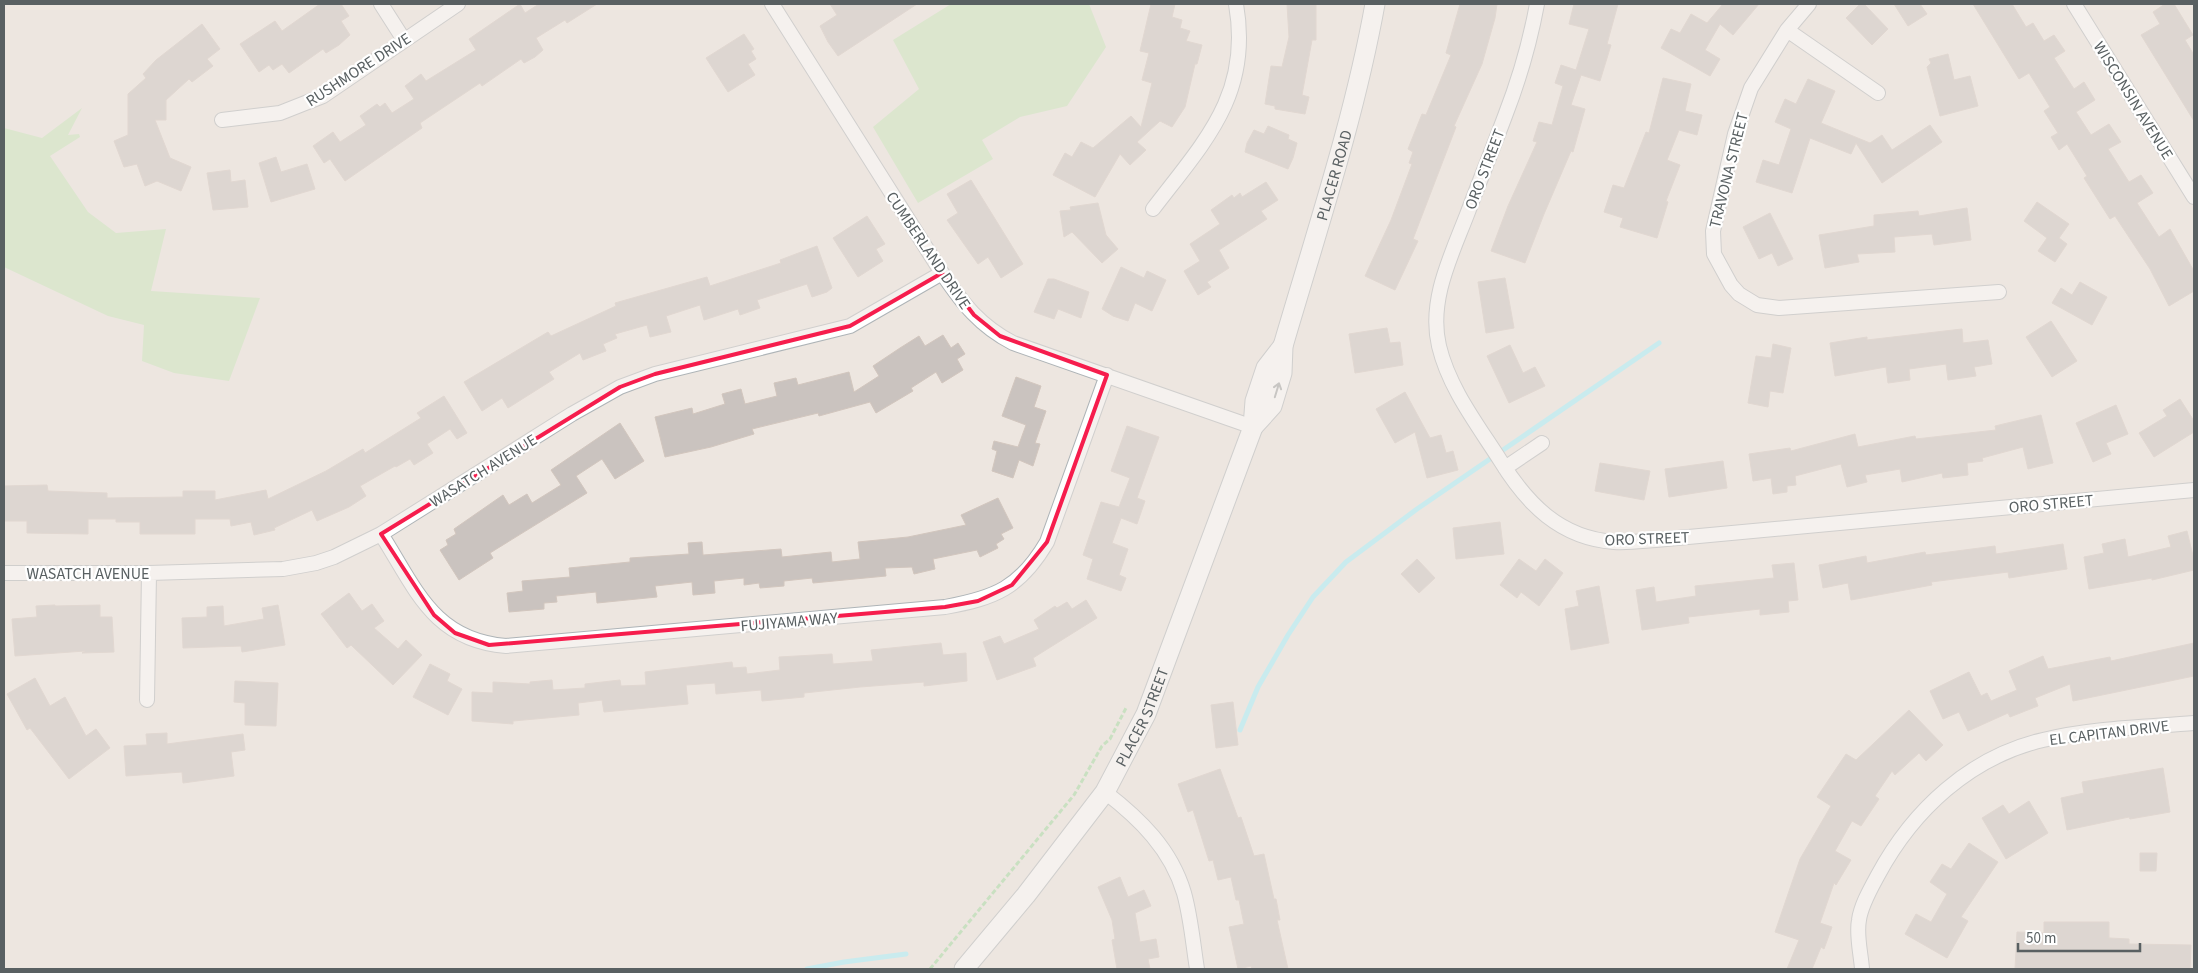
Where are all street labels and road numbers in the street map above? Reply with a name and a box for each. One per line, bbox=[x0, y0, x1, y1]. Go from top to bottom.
street label: RUSHMORE DRIVE bbox=[302, 28, 415, 112]
street label: WISCONSIN AVENUE bbox=[2088, 37, 2178, 164]
street label: TRAVONA STREET bbox=[1704, 110, 1754, 230]
street label: ORO STREET bbox=[1459, 125, 1511, 213]
street label: PLACER ROAD bbox=[1311, 127, 1358, 223]
street label: CUMBERLAND DRIVE bbox=[881, 187, 976, 314]
street label: WASATCH AVENUE bbox=[426, 429, 541, 513]
street label: ORO STREET bbox=[2008, 489, 2095, 519]
street label: ORO STREET bbox=[1604, 527, 1690, 551]
street label: WASATCH AVENUE bbox=[27, 563, 149, 585]
street label: FUJIYAMA WAY bbox=[740, 607, 839, 637]
street label: PLACER STREET bbox=[1110, 664, 1174, 771]
street label: EL CAPITAN DRIVE bbox=[2048, 715, 2170, 751]

